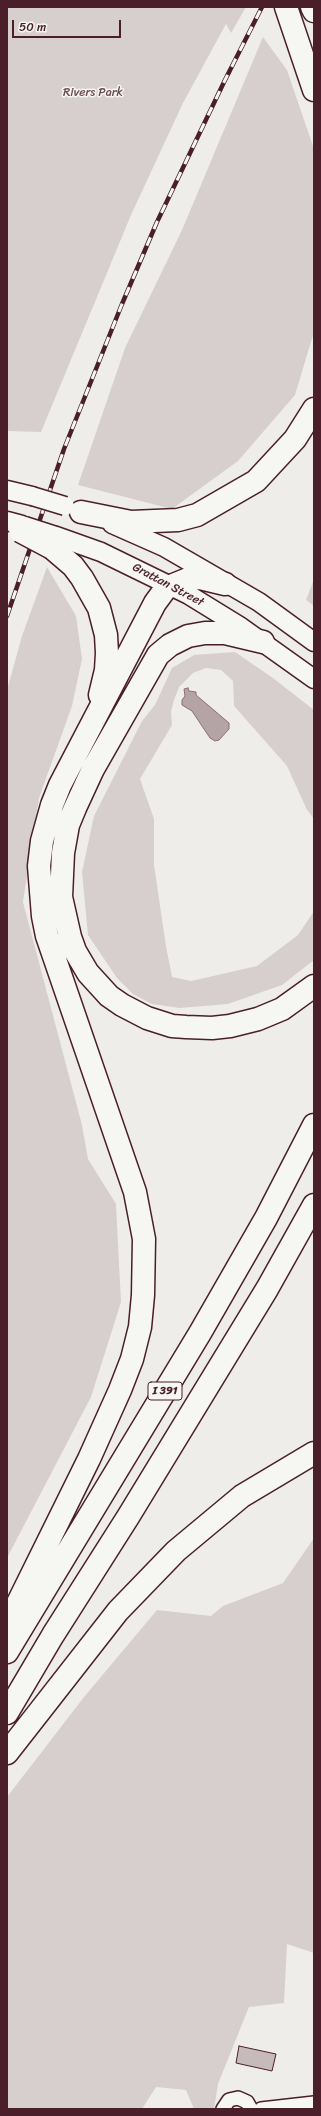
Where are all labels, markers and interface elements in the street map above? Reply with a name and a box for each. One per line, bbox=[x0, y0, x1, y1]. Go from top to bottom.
scale bar bbox=[14, 12, 123, 38]
text: 50 m bbox=[19, 16, 46, 38]
park label: Rivers Park bbox=[63, 86, 123, 100]
street label: Grattan Street bbox=[130, 560, 206, 610]
road number: I 391 bbox=[148, 1382, 182, 1400]

